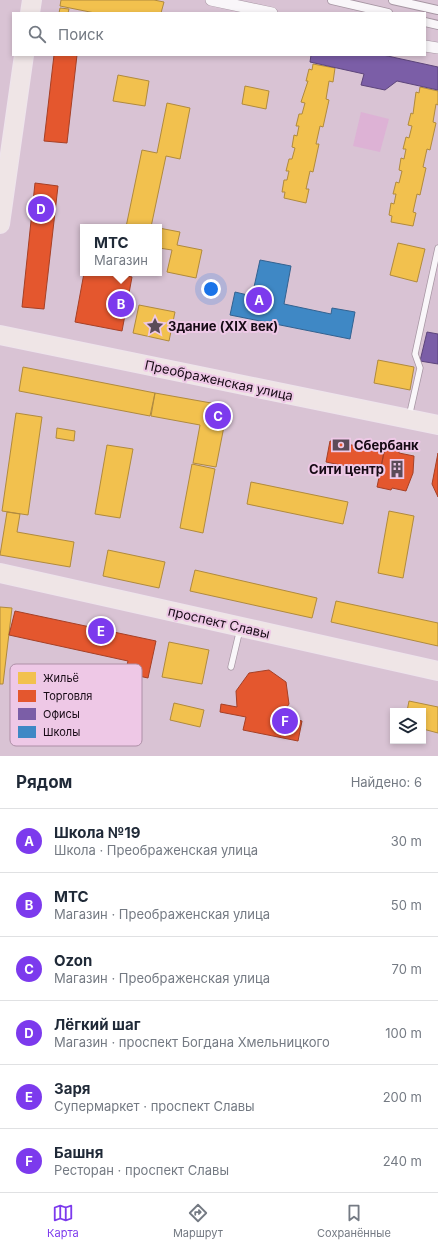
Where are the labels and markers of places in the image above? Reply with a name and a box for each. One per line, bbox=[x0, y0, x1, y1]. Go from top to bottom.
pin: D bbox=[28, 194, 54, 224]
pin: A bbox=[246, 285, 272, 315]
pin: B bbox=[108, 289, 134, 319]
place icon: Здание (XIX век) bbox=[145, 316, 165, 336]
place label: Здание (XIX век) bbox=[168, 318, 278, 334]
pin: C bbox=[205, 401, 231, 431]
bank icon: Сбербанк bbox=[331, 435, 351, 455]
place label: Сбербанк bbox=[354, 437, 419, 453]
building icon: Сити центр bbox=[387, 459, 407, 479]
place label: Сити центр bbox=[309, 461, 384, 477]
pin: E bbox=[88, 616, 114, 646]
pin: F bbox=[272, 706, 298, 736]

